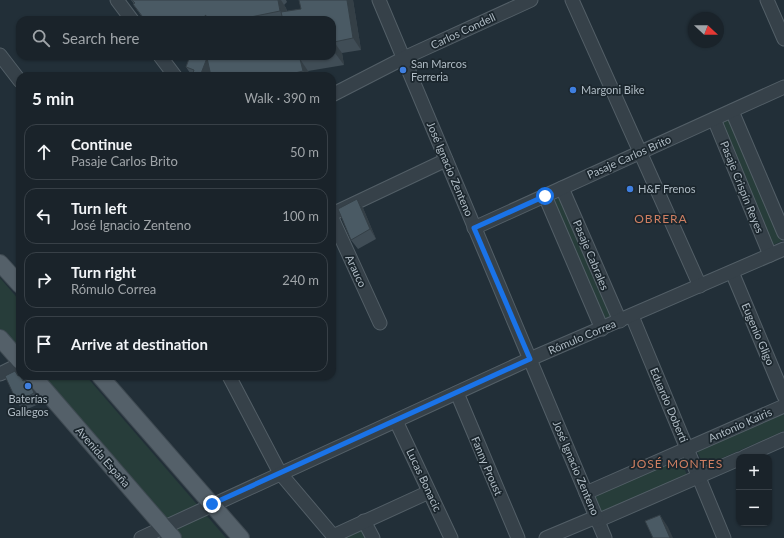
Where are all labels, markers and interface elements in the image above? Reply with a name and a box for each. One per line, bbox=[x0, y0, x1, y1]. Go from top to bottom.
street label: Carlos Condell bbox=[428, 10, 497, 51]
north arrow bbox=[688, 12, 724, 48]
search box bbox=[16, 16, 336, 60]
icon: search bbox=[30, 27, 52, 49]
text: Search here bbox=[62, 29, 139, 47]
place label: San Marcos Ferreria bbox=[411, 57, 467, 83]
marker: San Marcos Ferreria bbox=[398, 65, 408, 75]
place label: Margoni Bike bbox=[581, 83, 645, 96]
marker: Margoni Bike bbox=[568, 85, 578, 95]
text: 5 min bbox=[32, 88, 74, 109]
text: Walk · 390 m bbox=[244, 90, 320, 106]
street label: José Ignacio Zenteno bbox=[425, 120, 476, 218]
street label: Pasaje Carlos Brito bbox=[585, 132, 673, 181]
text: Continue bbox=[71, 135, 132, 153]
street label: Pasaje Crispín Reyes bbox=[718, 139, 767, 235]
icon: ahead bbox=[33, 141, 55, 163]
text: 50 m bbox=[290, 144, 319, 160]
text: Pasaje Carlos Brito bbox=[71, 153, 178, 169]
place label: H&F Frenos bbox=[638, 182, 696, 195]
marker: H&F Frenos bbox=[625, 184, 635, 194]
route start bbox=[536, 187, 554, 205]
text: Turn left bbox=[71, 199, 127, 217]
icon: left bbox=[33, 205, 55, 227]
text: 100 m bbox=[282, 208, 319, 224]
district label: OBRERA bbox=[634, 211, 688, 226]
text: José Ignacio Zenteno bbox=[71, 217, 191, 233]
street label: Pasaje Cabrales bbox=[571, 218, 612, 292]
street label: Arauco bbox=[343, 252, 370, 289]
text: Turn right bbox=[71, 263, 136, 281]
icon: right bbox=[33, 269, 55, 291]
text: 240 m bbox=[282, 272, 319, 288]
text: Rómulo Correa bbox=[71, 281, 156, 297]
street label: Eugenio Gligo bbox=[739, 301, 777, 367]
street label: Rómulo Correa bbox=[546, 316, 618, 357]
icon: arrive bbox=[33, 333, 55, 355]
text: Arrive at destination bbox=[71, 335, 208, 353]
street label: Eduardo Doberti bbox=[648, 365, 691, 444]
marker: Baterías Gallegos bbox=[23, 381, 33, 391]
place label: Baterías Gallegos bbox=[7, 392, 49, 418]
street label: Antonio Kairis bbox=[706, 405, 774, 444]
street label: José Ignacio Zenteno bbox=[551, 419, 602, 517]
street label: Avenida España bbox=[74, 424, 133, 490]
street label: Fanny Proust bbox=[469, 434, 506, 497]
street label: Lucas Bonacic bbox=[404, 446, 445, 513]
map controls bbox=[736, 454, 772, 526]
button: + bbox=[736, 454, 772, 490]
district label: JOSÉ MONTES bbox=[631, 456, 723, 471]
button: − bbox=[736, 490, 772, 526]
route end bbox=[203, 495, 221, 513]

